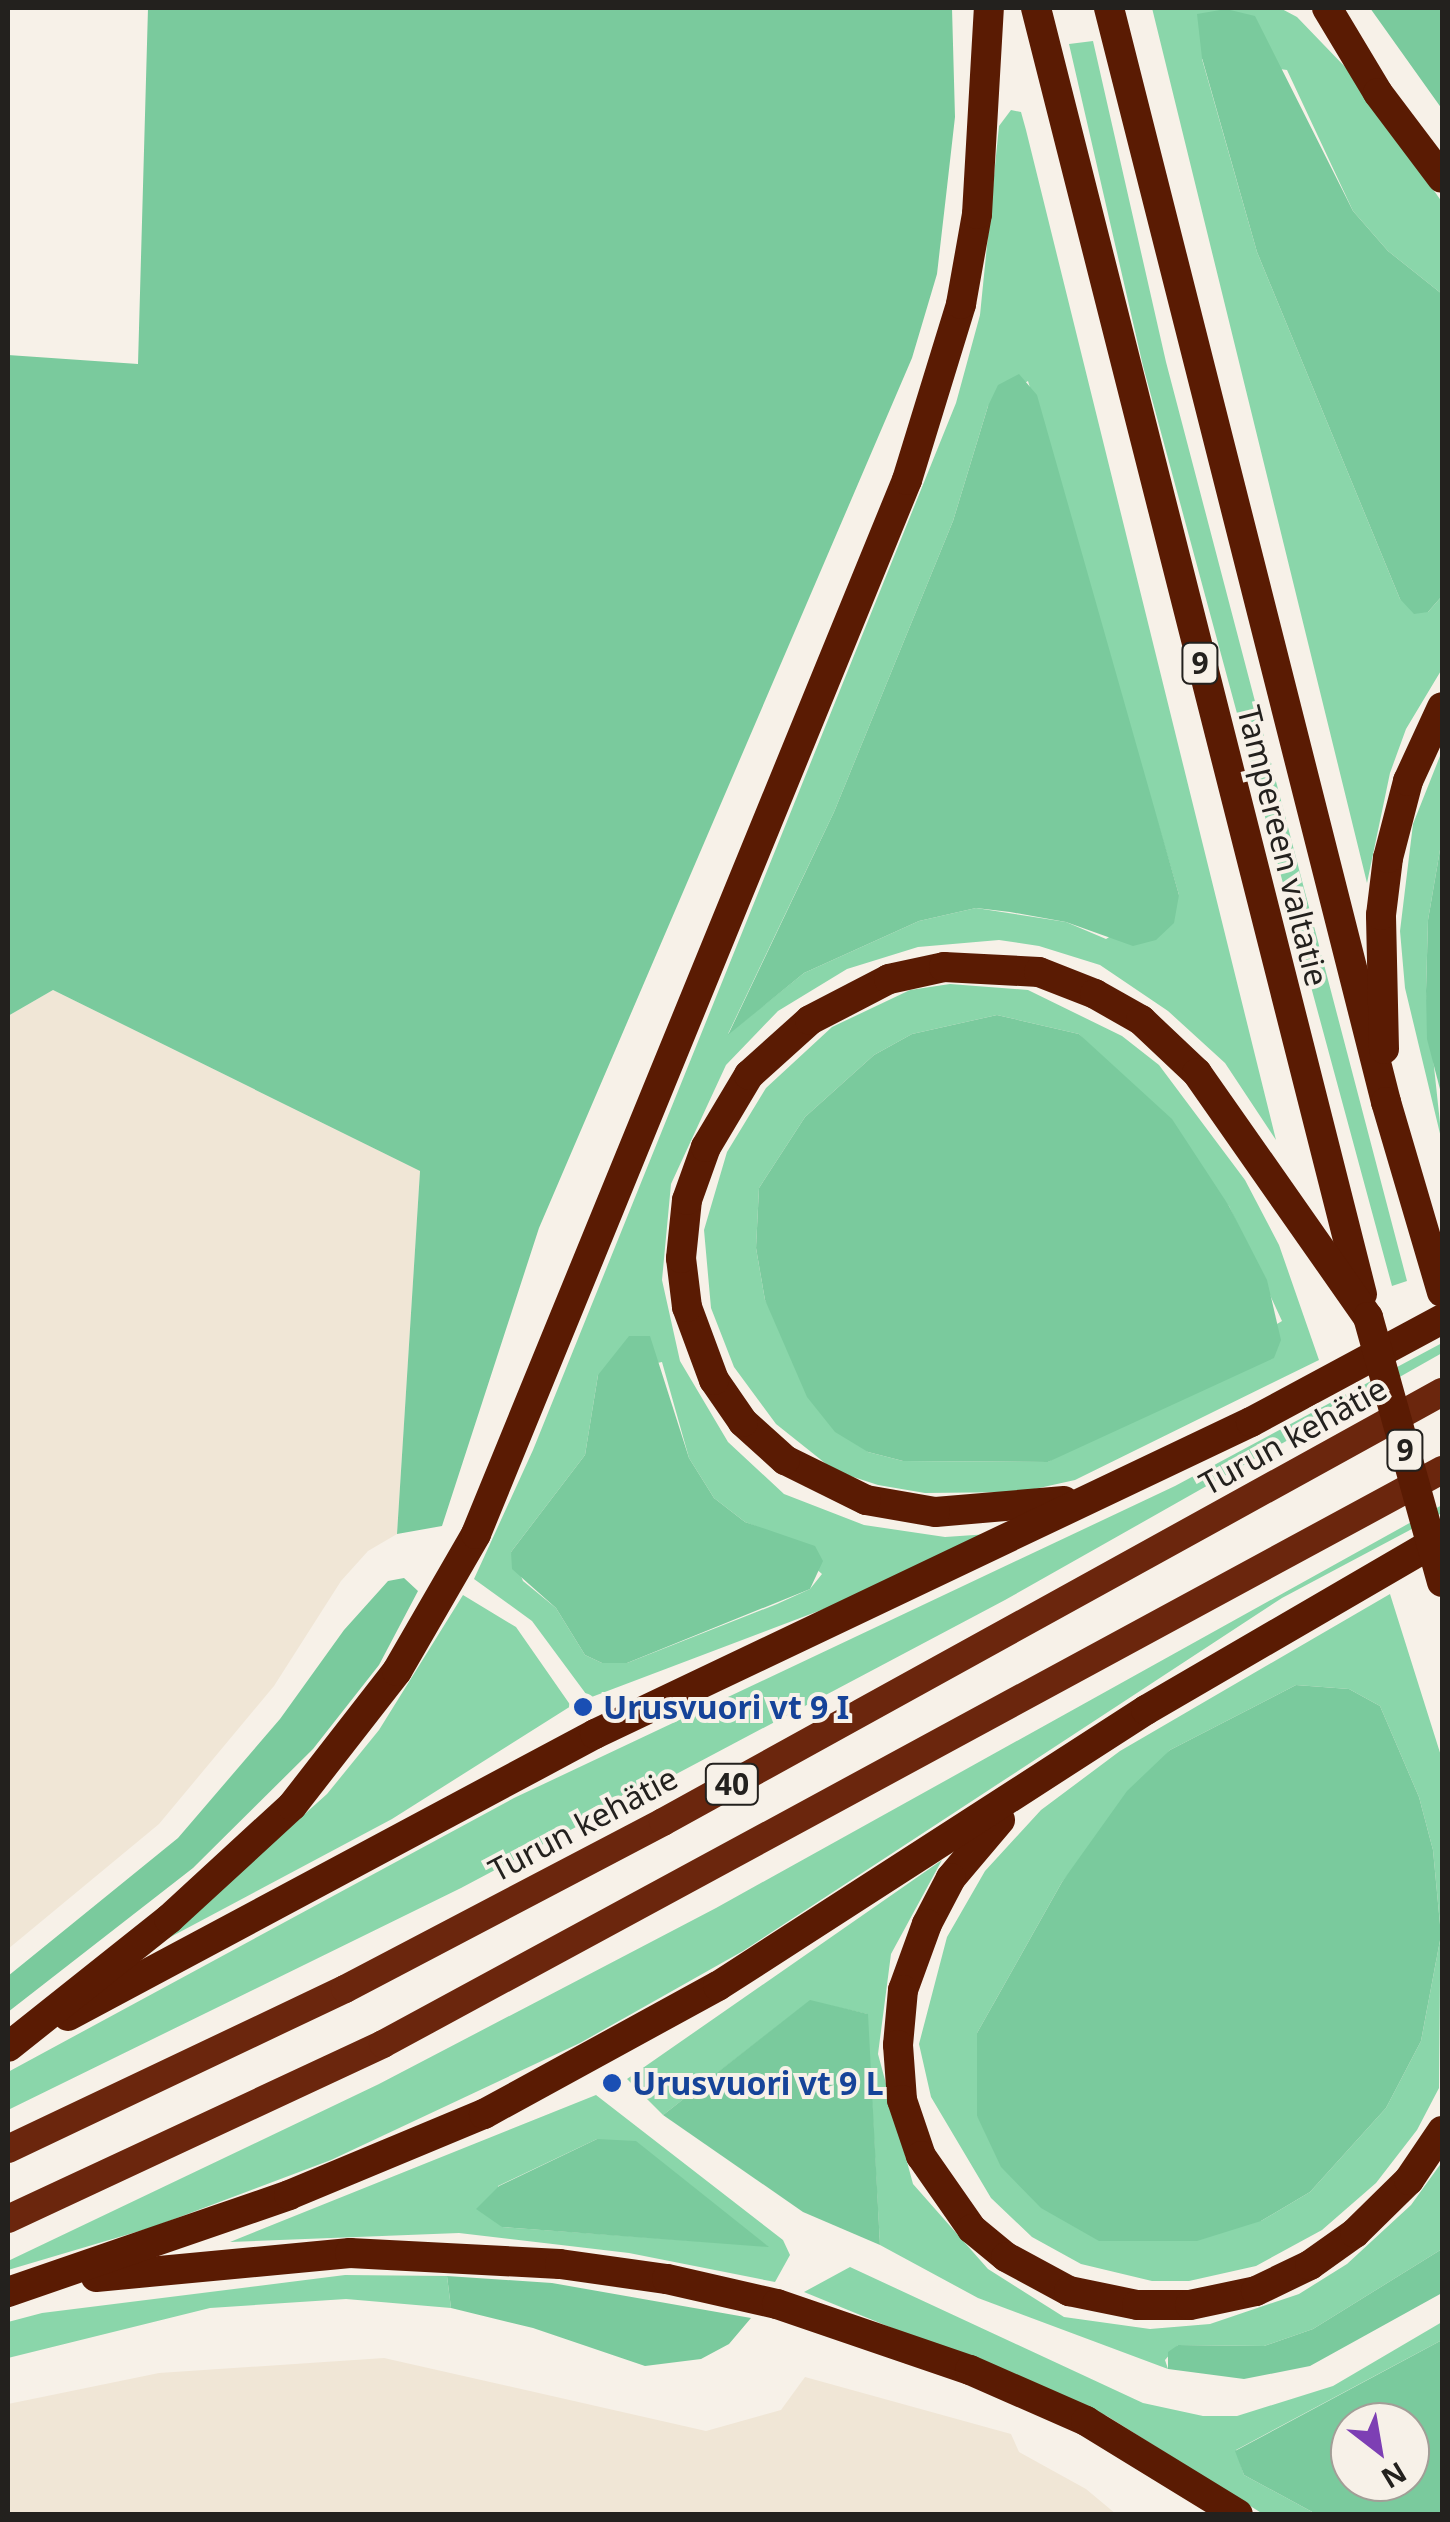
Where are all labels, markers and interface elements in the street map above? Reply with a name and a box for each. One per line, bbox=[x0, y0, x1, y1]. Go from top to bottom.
road number: 9 bbox=[1180, 638, 1220, 688]
street label: Tampereen valtatie bbox=[1230, 702, 1336, 990]
street label: Turun kehätie bbox=[1193, 1369, 1393, 1503]
road number: 9 bbox=[1385, 1425, 1425, 1475]
place label: Urusvuori vt 9 I bbox=[603, 1688, 849, 1726]
marker: Urusvuori vt 9 I bbox=[572, 1696, 594, 1718]
street label: Turun kehätie bbox=[482, 1758, 684, 1890]
road number: 40 bbox=[704, 1759, 760, 1809]
place label: Urusvuori vt 9 L bbox=[632, 2064, 884, 2102]
marker: Urusvuori vt 9 L bbox=[601, 2072, 623, 2094]
north arrow bbox=[1330, 2402, 1430, 2502]
text: N bbox=[1375, 2454, 1414, 2498]

